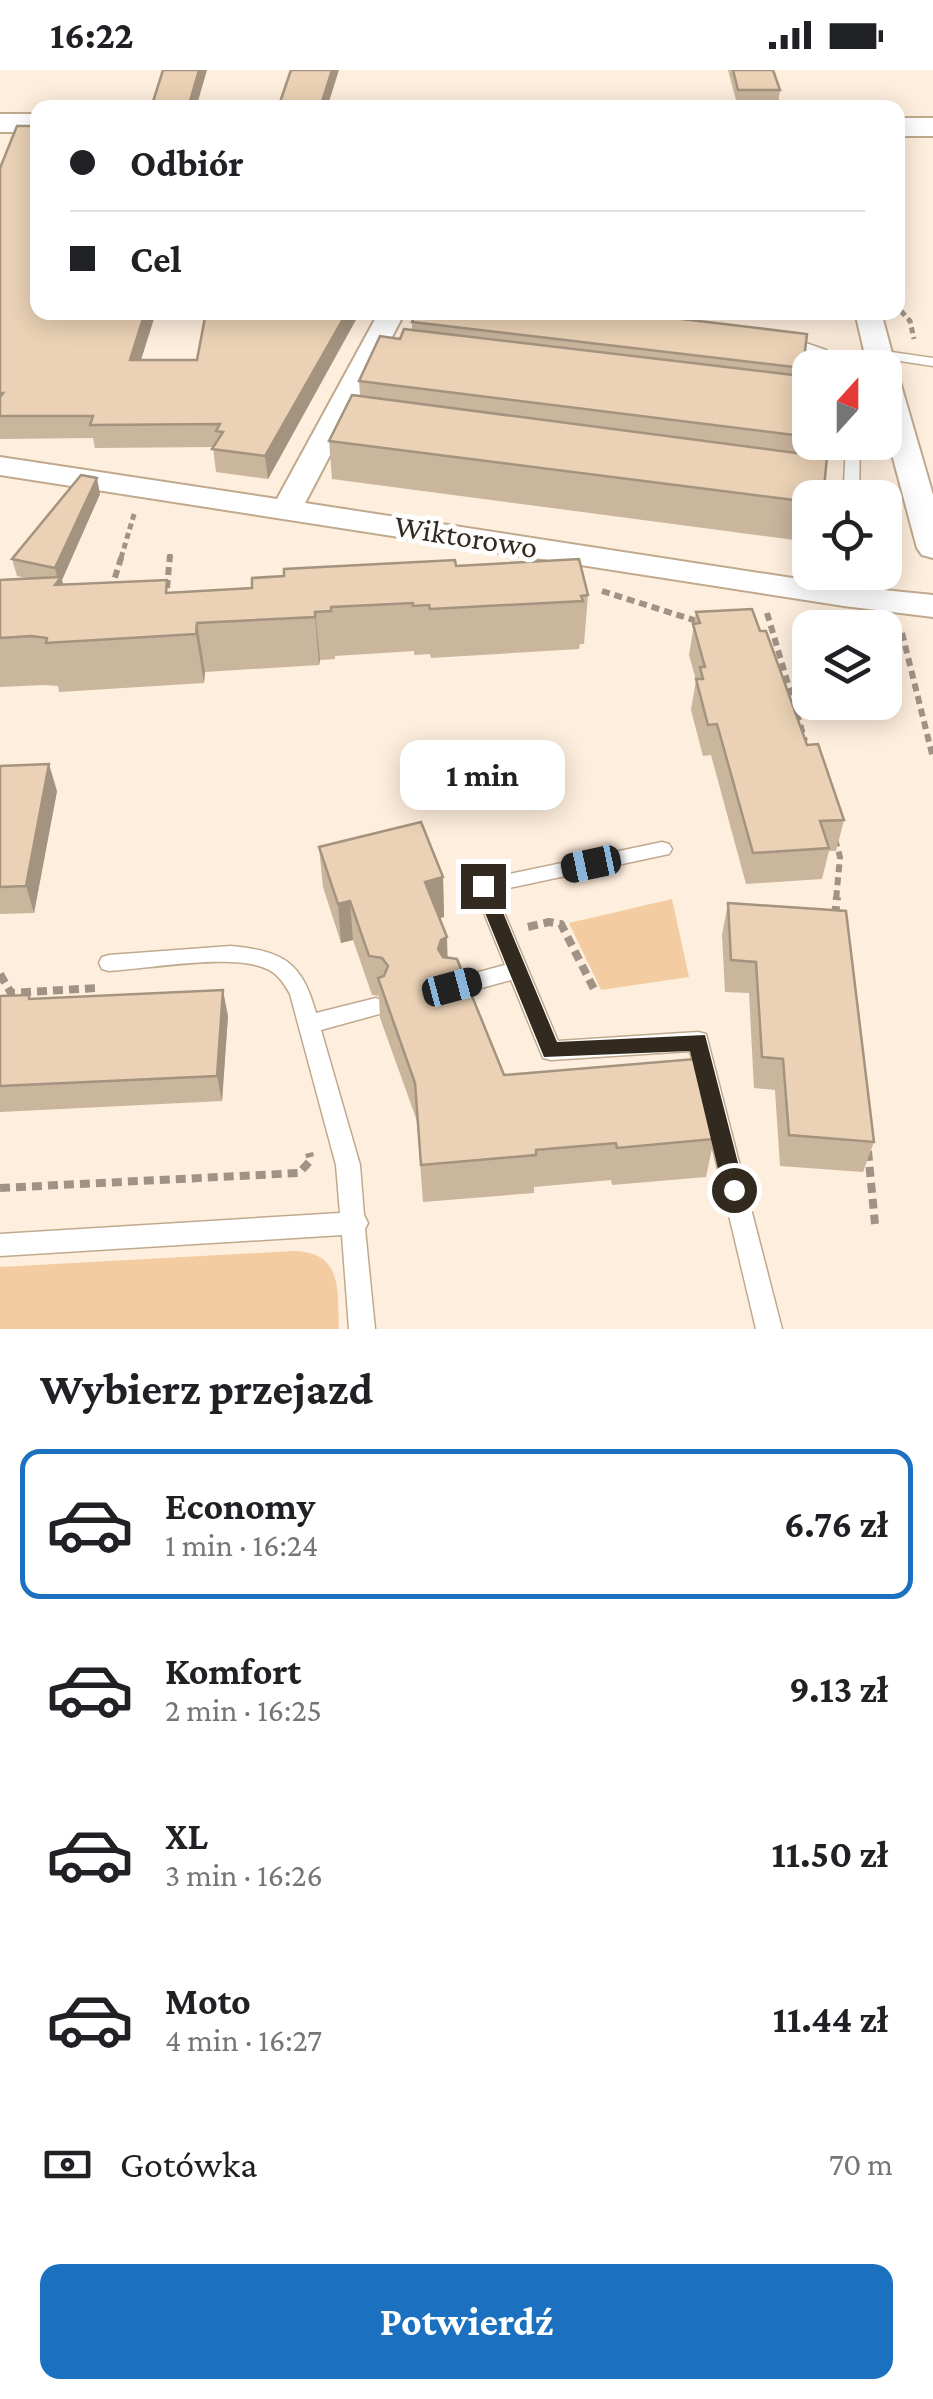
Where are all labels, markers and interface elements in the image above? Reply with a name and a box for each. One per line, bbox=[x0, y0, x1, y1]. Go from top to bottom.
text: 16:22 bbox=[50, 14, 134, 56]
text: Odbiór bbox=[130, 142, 244, 184]
text: Cel bbox=[130, 238, 182, 280]
north arrow bbox=[792, 350, 902, 460]
map controls bbox=[792, 350, 902, 720]
button: locate bbox=[792, 480, 902, 590]
street label: Wiktorowo bbox=[392, 507, 540, 565]
button: layers bbox=[792, 610, 902, 720]
callout: 1 min bbox=[400, 741, 566, 811]
text: 1 min bbox=[446, 757, 519, 793]
car bbox=[559, 843, 623, 885]
route end bbox=[461, 864, 506, 909]
car bbox=[419, 965, 485, 1009]
route start bbox=[712, 1168, 757, 1213]
text: Wybierz przejazd bbox=[40, 1364, 373, 1414]
icon: car bbox=[45, 1479, 135, 1569]
text: Economy bbox=[165, 1485, 315, 1527]
text: 6.76 zł bbox=[784, 1503, 888, 1545]
text: 1 min · 16:24 bbox=[165, 1527, 318, 1563]
icon: car bbox=[45, 1644, 135, 1734]
text: Komfort bbox=[165, 1650, 301, 1692]
text: 9.13 zł bbox=[789, 1668, 888, 1710]
text: 2 min · 16:25 bbox=[165, 1692, 322, 1728]
icon: car bbox=[45, 1809, 135, 1899]
text: XL bbox=[165, 1815, 208, 1857]
text: 11.50 zł bbox=[772, 1833, 888, 1875]
text: 3 min · 16:26 bbox=[165, 1857, 323, 1893]
icon: car bbox=[45, 1974, 135, 2064]
text: Moto bbox=[165, 1980, 251, 2022]
text: 11.44 zł bbox=[773, 1998, 888, 2040]
text: 4 min · 16:27 bbox=[165, 2022, 322, 2058]
icon: cash bbox=[40, 2137, 95, 2192]
text: Gotówka bbox=[120, 2143, 258, 2185]
text: 70 m bbox=[829, 2146, 893, 2182]
button: Potwierdź bbox=[40, 2264, 893, 2379]

